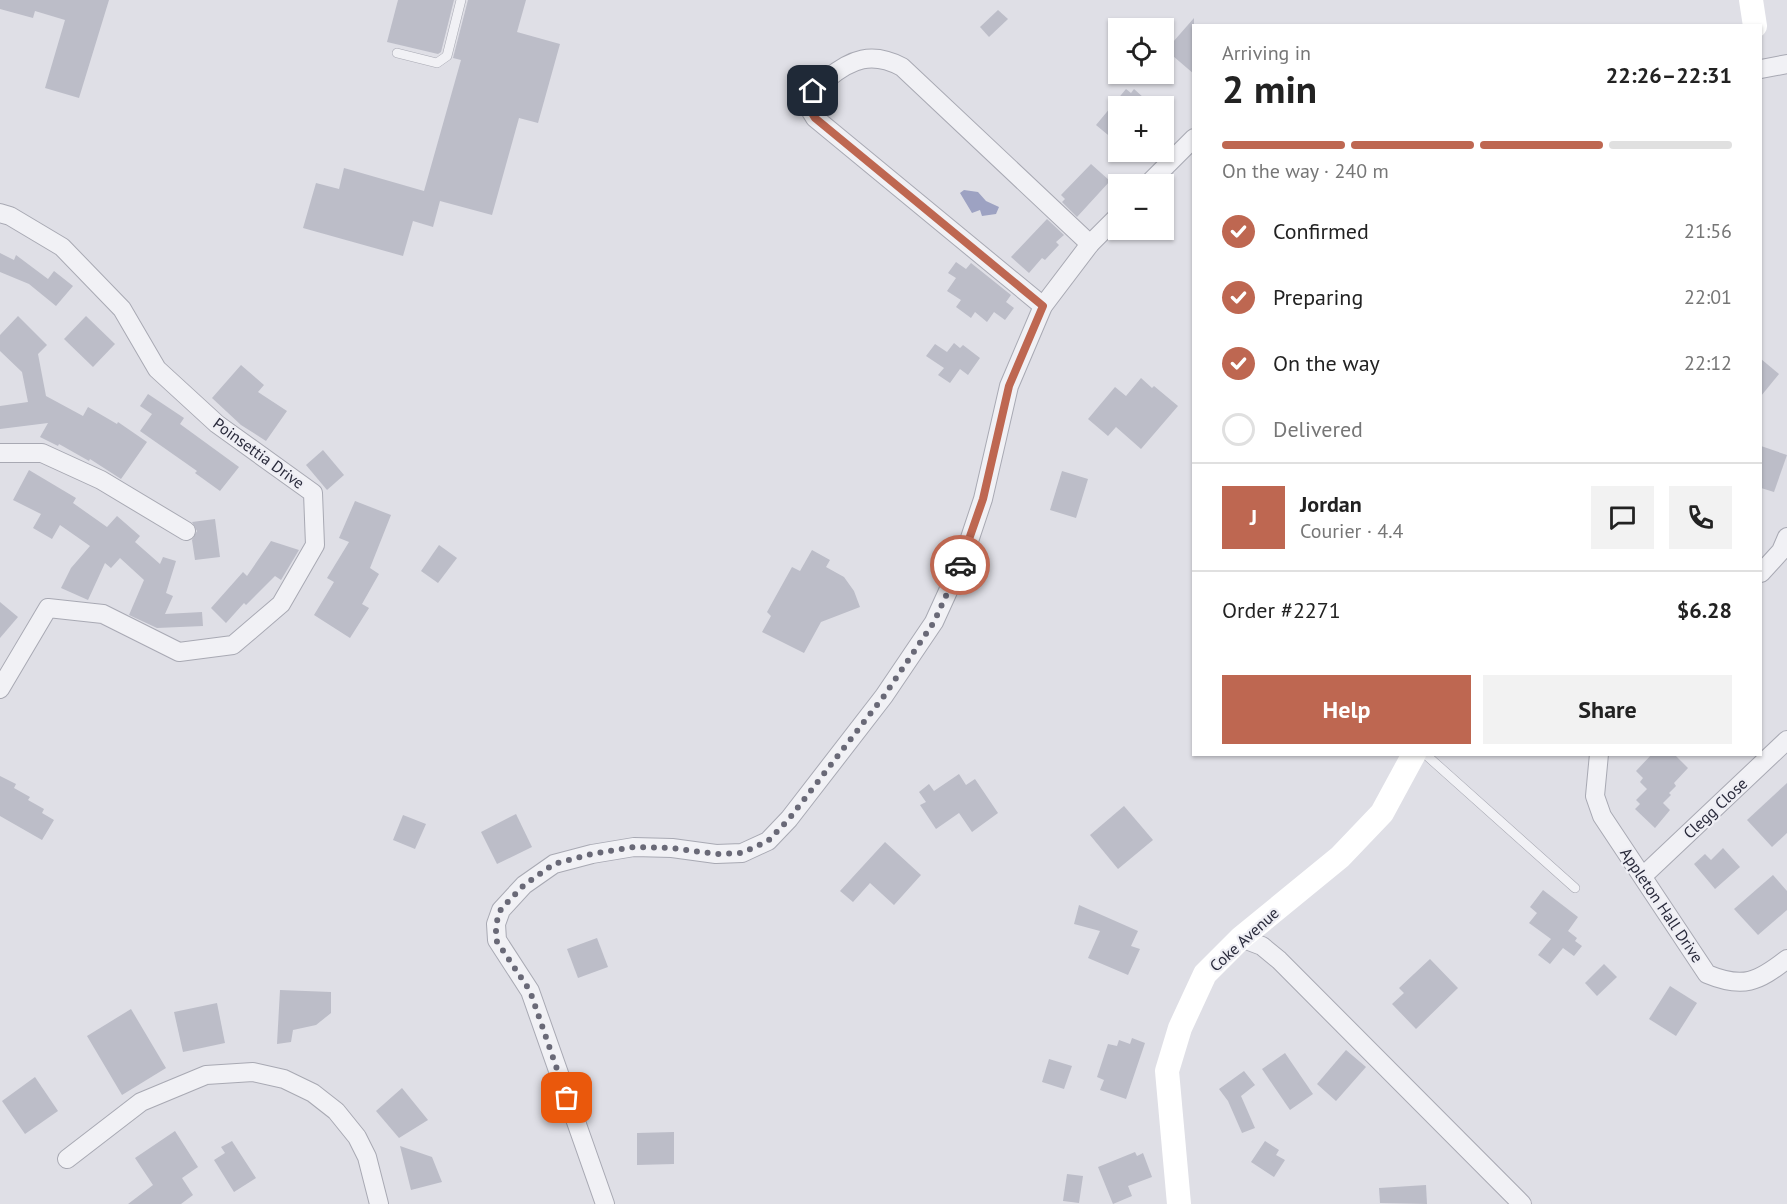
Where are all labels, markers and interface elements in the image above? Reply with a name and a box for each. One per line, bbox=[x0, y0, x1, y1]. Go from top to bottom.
map controls bbox=[1108, 18, 1174, 240]
button: locate bbox=[1108, 18, 1174, 84]
text: Arriving in bbox=[1222, 40, 1311, 66]
text: 22:26–22:31 bbox=[1606, 61, 1732, 89]
text: 2 min bbox=[1222, 63, 1317, 114]
pin bbox=[787, 65, 838, 116]
icon: home bbox=[796, 74, 829, 107]
button: + bbox=[1108, 96, 1174, 162]
text: On the way · 240 m bbox=[1222, 158, 1389, 184]
button: − bbox=[1108, 174, 1174, 240]
icon: check bbox=[1222, 215, 1255, 248]
text: Confirmed bbox=[1273, 217, 1369, 245]
text: 21:56 bbox=[1684, 218, 1732, 244]
icon: check bbox=[1222, 281, 1255, 314]
text: Preparing bbox=[1273, 283, 1363, 311]
text: 22:01 bbox=[1684, 284, 1732, 310]
icon: check bbox=[1222, 347, 1255, 380]
text: On the way bbox=[1273, 349, 1380, 377]
text: 22:12 bbox=[1684, 350, 1732, 376]
street label: Poinsettia Drive bbox=[209, 413, 309, 493]
text: Delivered bbox=[1273, 415, 1363, 443]
button: chat bbox=[1591, 486, 1654, 549]
button: phone bbox=[1669, 486, 1732, 549]
text: Jordan bbox=[1300, 490, 1362, 518]
text: J bbox=[1250, 503, 1257, 531]
text: Courier · 4.4 bbox=[1300, 518, 1403, 544]
courier bbox=[930, 535, 990, 595]
icon: car bbox=[944, 549, 977, 582]
text: Order #2271 bbox=[1222, 596, 1341, 624]
text: $6.28 bbox=[1677, 596, 1732, 624]
button: Help bbox=[1222, 675, 1471, 744]
button: Share bbox=[1483, 675, 1732, 744]
street label: Clegg Close bbox=[1679, 773, 1751, 843]
street label: Appleton Hall Drive bbox=[1616, 844, 1708, 966]
street label: Coke Avenue bbox=[1205, 903, 1283, 975]
pin bbox=[541, 1072, 592, 1123]
icon: bag bbox=[550, 1081, 583, 1114]

